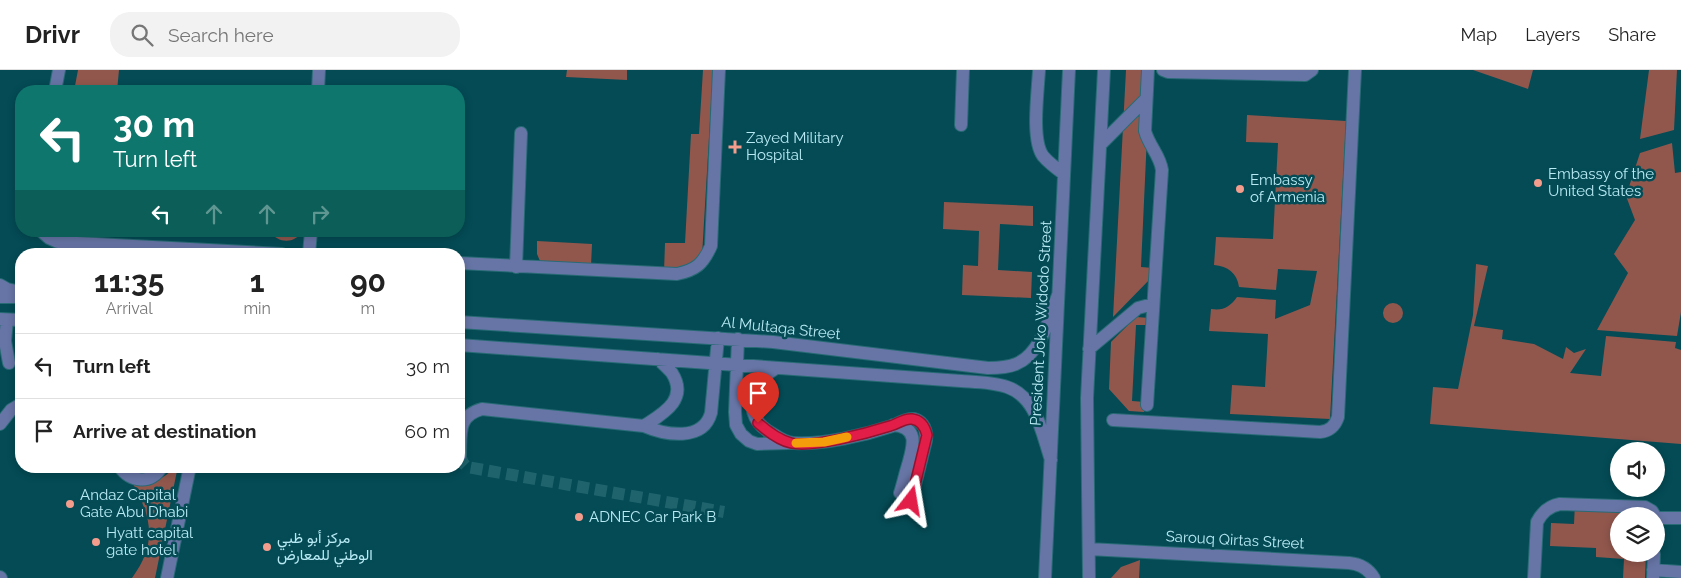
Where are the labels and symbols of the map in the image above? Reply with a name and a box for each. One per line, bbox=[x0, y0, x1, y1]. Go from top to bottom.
place label: Zayed Military Hospital bbox=[746, 129, 844, 164]
marker: Zayed Military Hospital bbox=[728, 140, 742, 154]
place label: Embassy of the United States bbox=[1548, 165, 1654, 200]
place label: Embassy of Armenia bbox=[1250, 171, 1325, 206]
marker: Embassy of the United States bbox=[1532, 177, 1544, 189]
marker: Embassy of Armenia bbox=[1234, 183, 1246, 195]
street label: President Joko Widodo Street bbox=[1027, 220, 1055, 426]
street label: Al Multaqa Street bbox=[720, 313, 842, 343]
pin bbox=[737, 372, 779, 423]
position arrow bbox=[884, 474, 936, 526]
place label: Andaz Capital Gate Abu Dhabi bbox=[80, 486, 188, 521]
marker: Andaz Capital Gate Abu Dhabi bbox=[64, 498, 76, 510]
place label: ADNEC Car Park B bbox=[589, 508, 716, 526]
marker: ADNEC Car Park B bbox=[573, 511, 585, 523]
place label: Hyatt capital gate hotel bbox=[106, 524, 194, 559]
street label: Sarouq Qirtas Street bbox=[1165, 527, 1305, 553]
place label: مركز أبو ظبي الوطني للمعارض bbox=[277, 529, 373, 568]
marker: Hyatt capital gate hotel bbox=[90, 536, 102, 548]
marker: مركز أبو ظبي الوطني للمعارض bbox=[261, 541, 273, 553]

